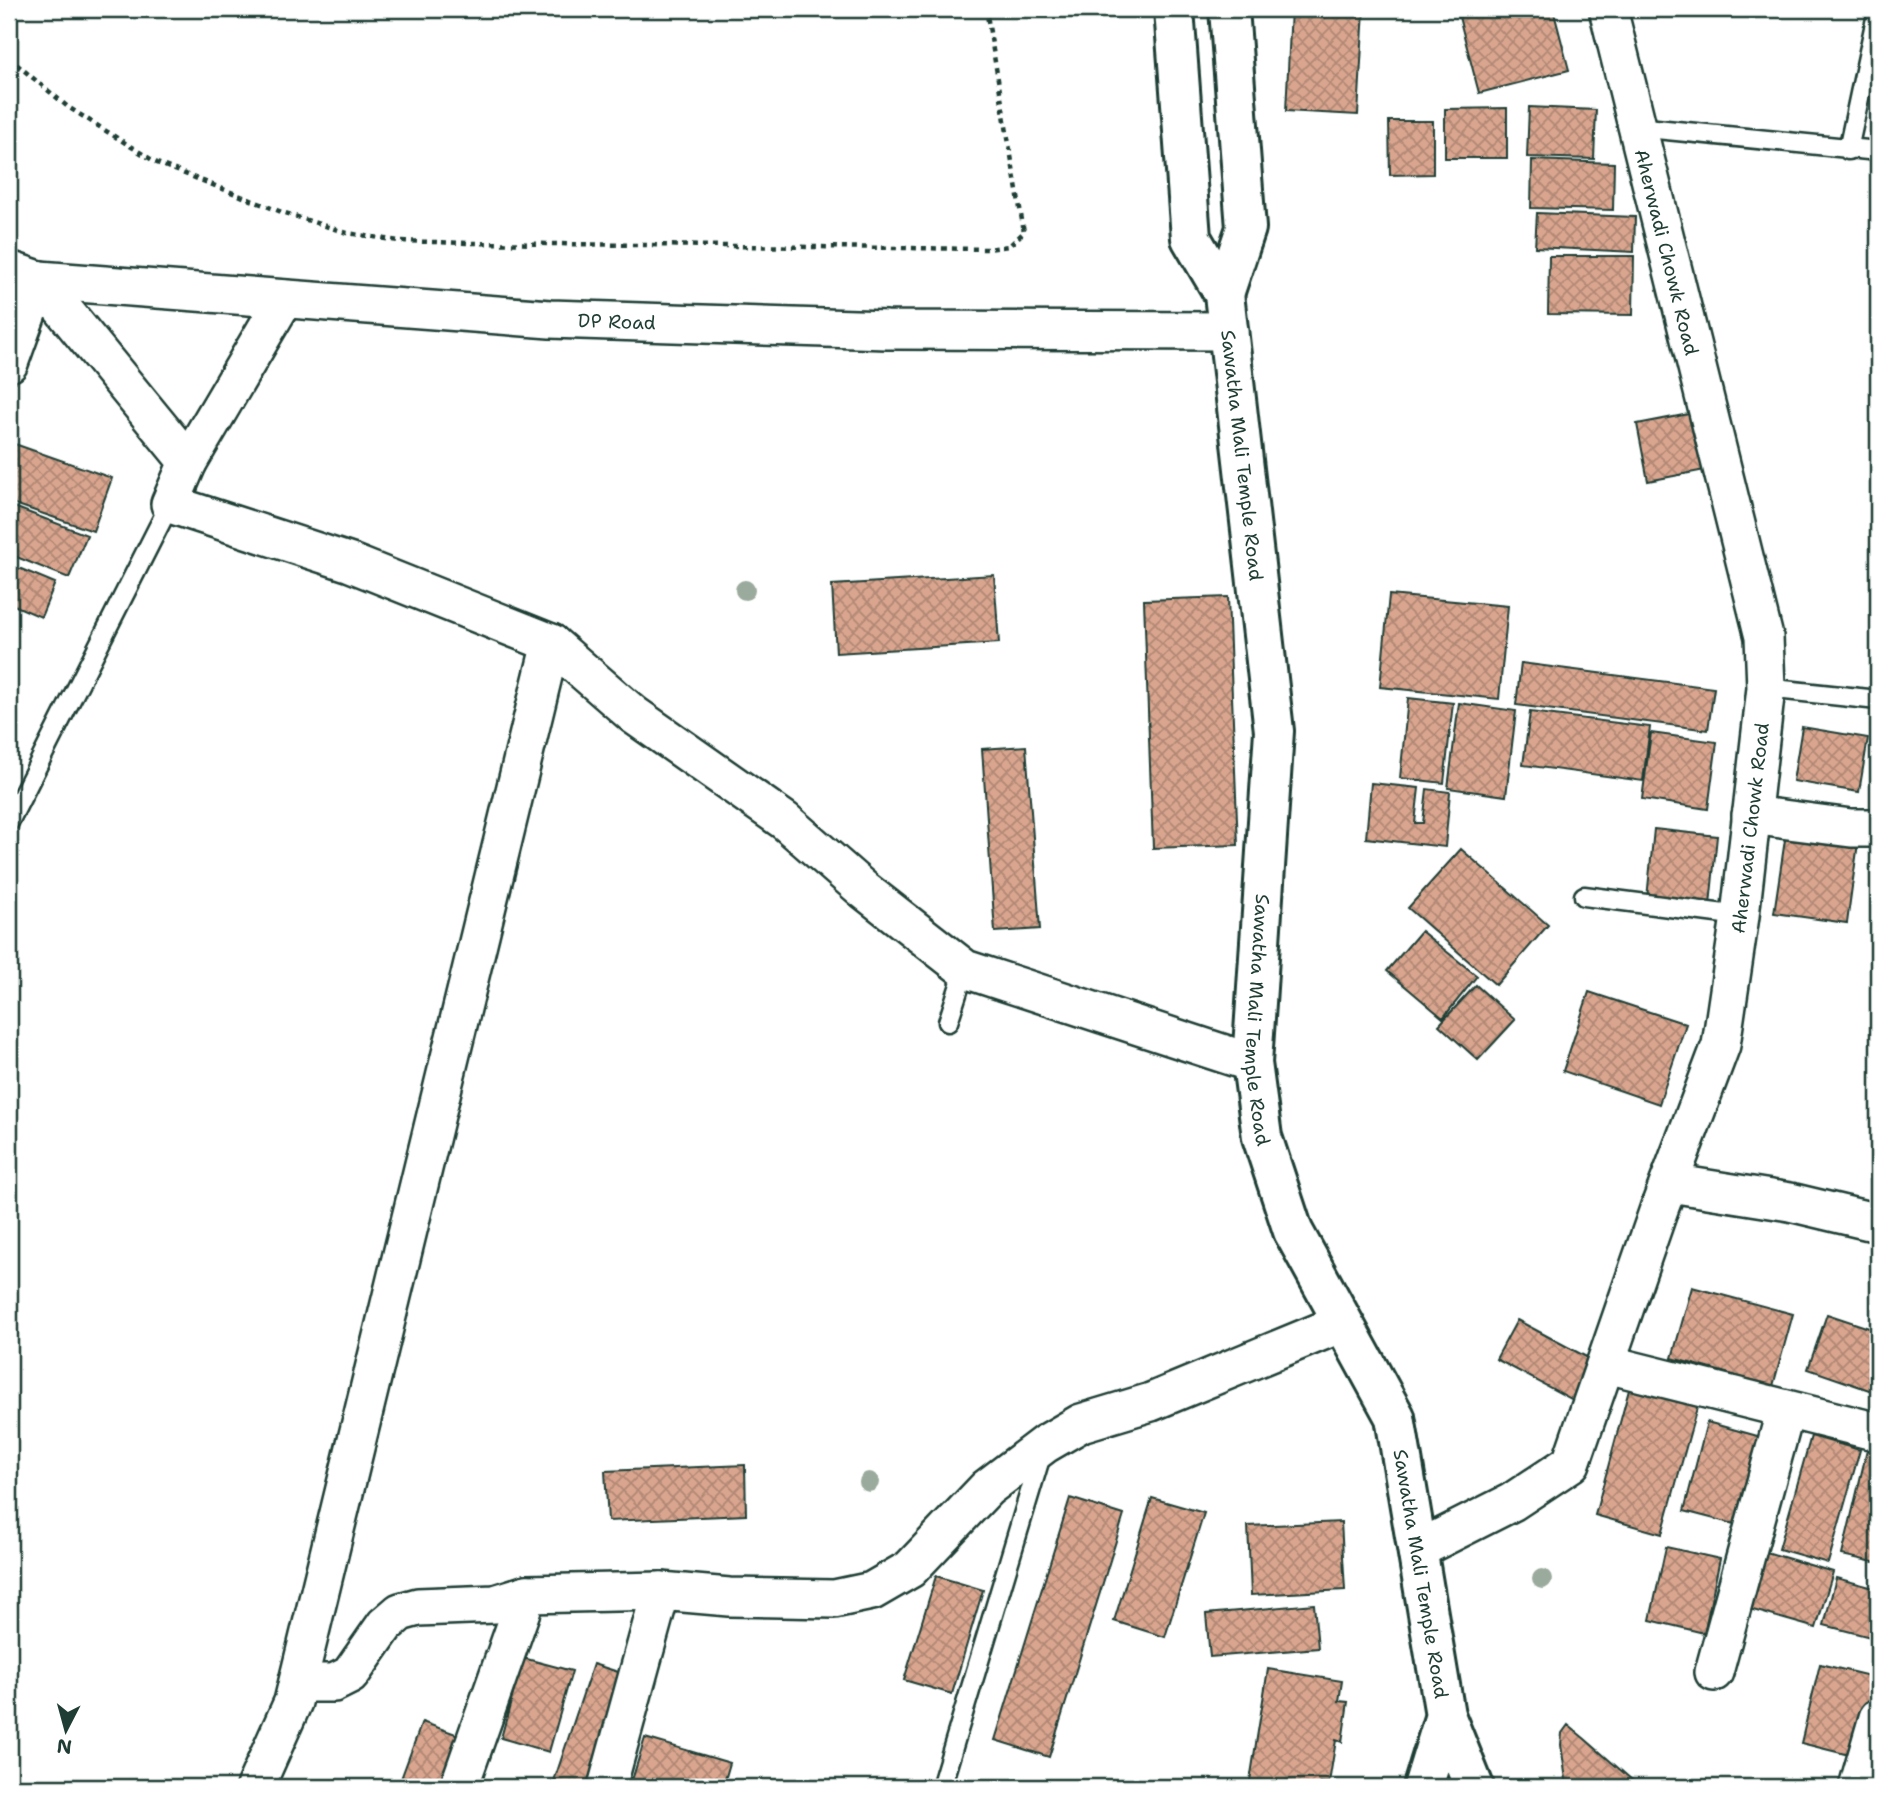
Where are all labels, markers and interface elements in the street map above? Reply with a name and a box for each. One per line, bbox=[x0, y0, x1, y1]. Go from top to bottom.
street label: Aherwadi Chowk Road bbox=[1629, 146, 1704, 358]
street label: DP Road bbox=[577, 308, 656, 335]
street label: Sawatha Mali Temple Road bbox=[1215, 329, 1269, 582]
street label: Aherwadi Chowk Road bbox=[1726, 721, 1775, 935]
street label: Sawatha Mali Temple Road bbox=[1239, 893, 1276, 1149]
street label: Sawatha Mali Temple Road bbox=[1388, 1447, 1454, 1700]
north arrow bbox=[32, 1694, 102, 1764]
text: N bbox=[55, 1733, 73, 1760]

